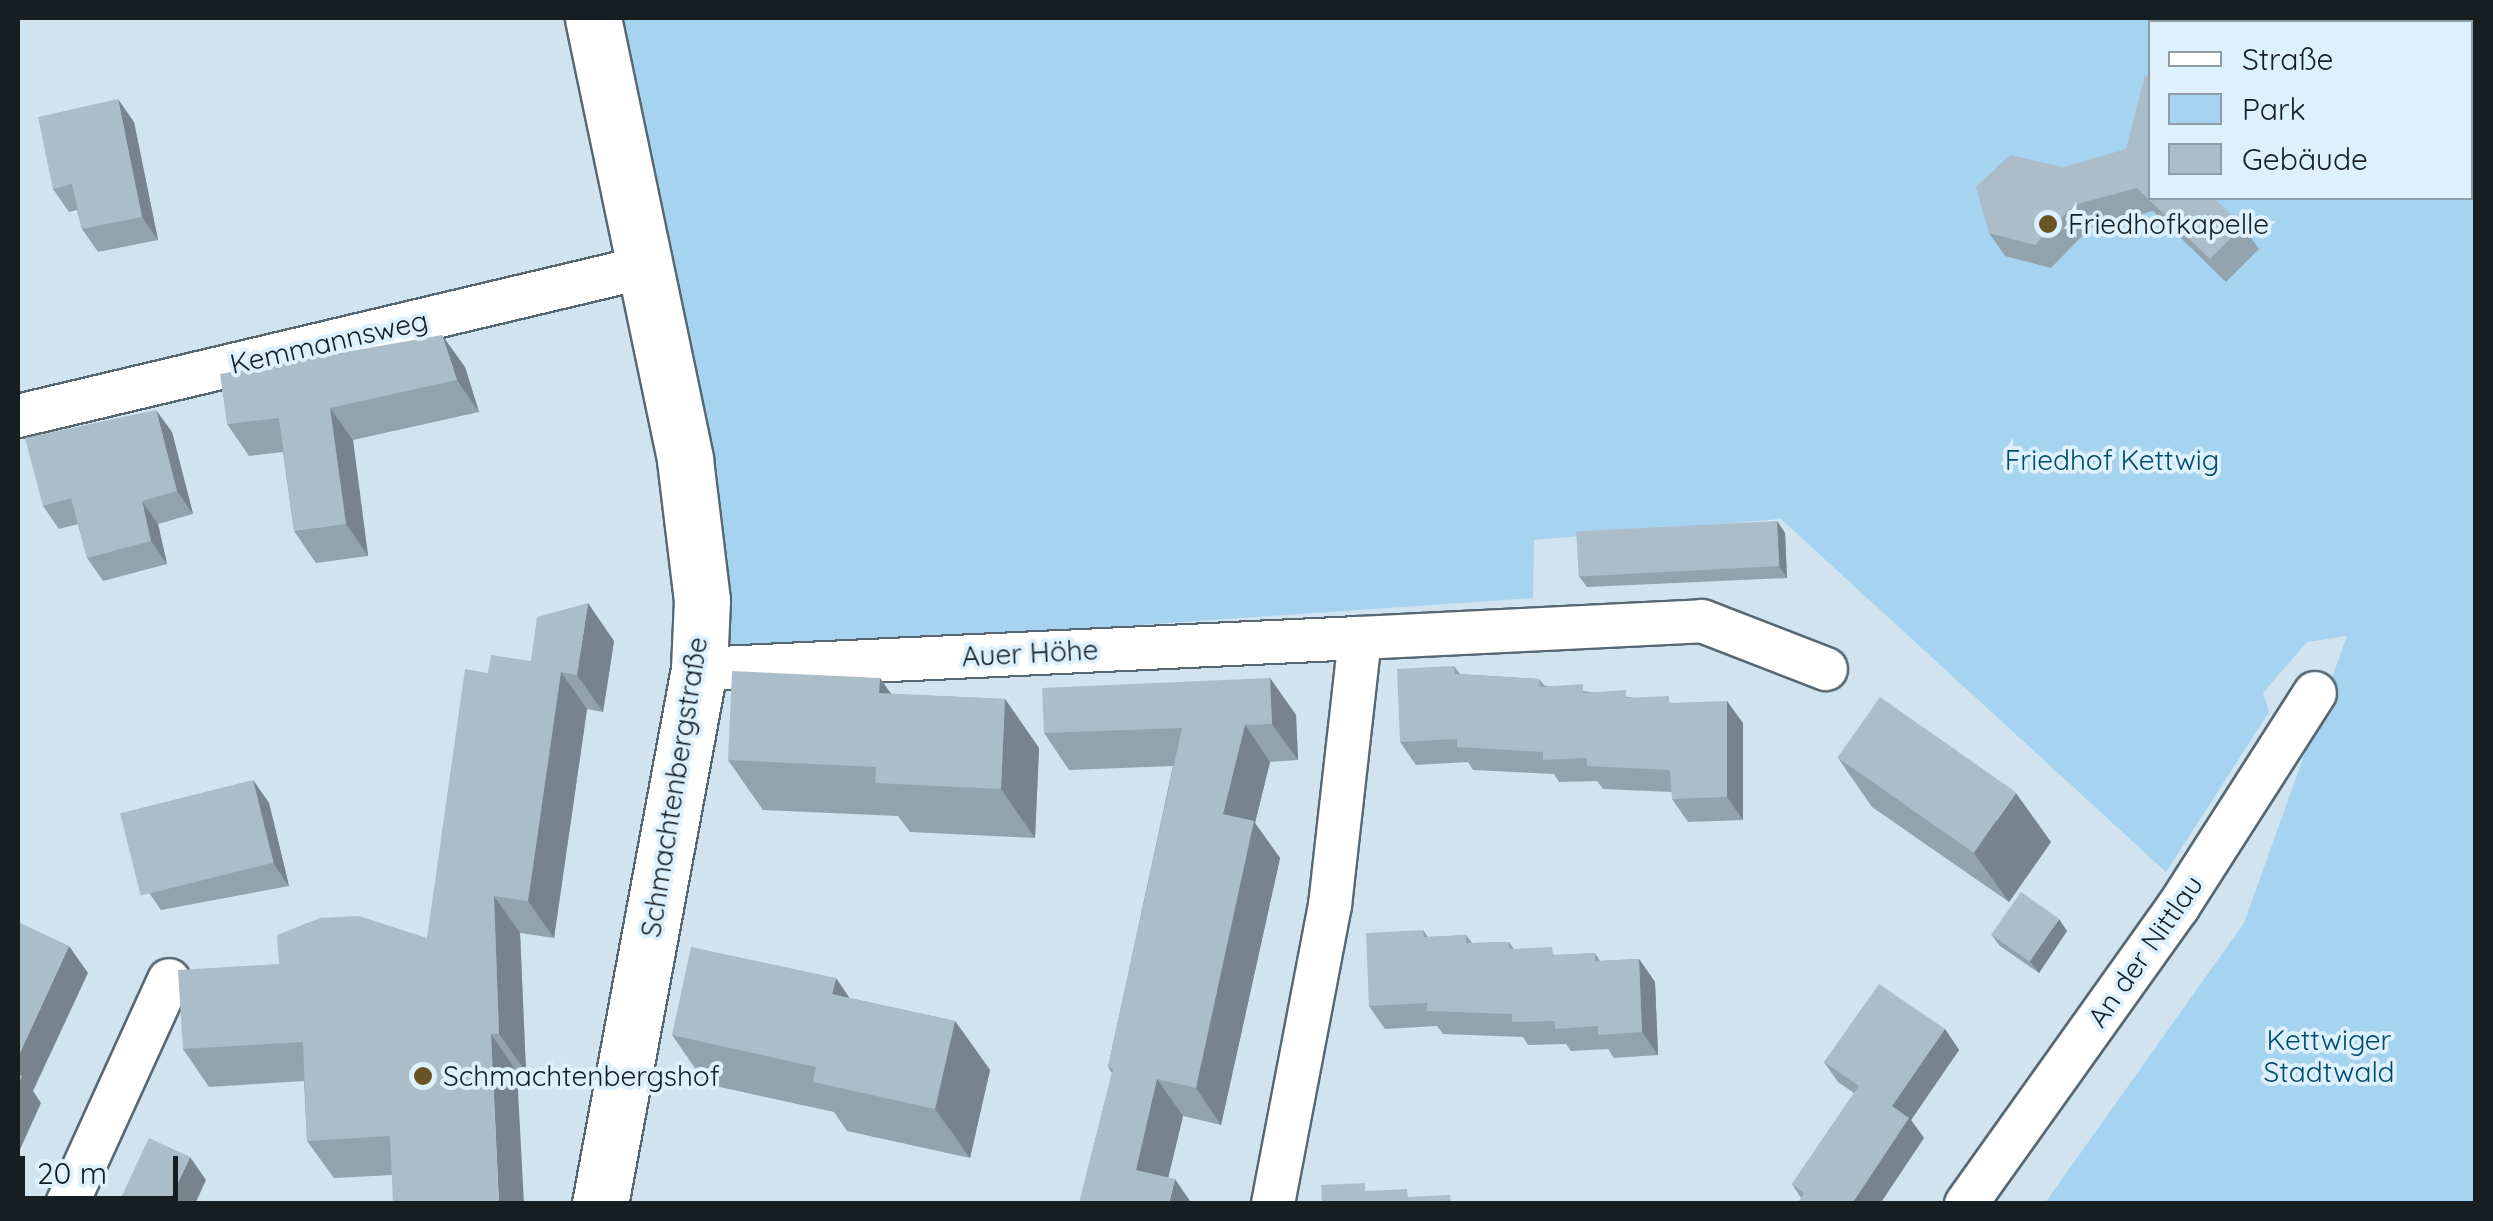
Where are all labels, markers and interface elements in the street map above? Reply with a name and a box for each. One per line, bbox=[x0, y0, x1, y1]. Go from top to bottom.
legend bbox=[2148, 20, 2473, 200]
text: Straße bbox=[2242, 40, 2334, 78]
text: Park bbox=[2242, 90, 2306, 128]
text: Gebäude bbox=[2242, 140, 2368, 178]
place label: Friedhofkapelle bbox=[2068, 207, 2269, 241]
marker: Friedhofkapelle bbox=[2037, 213, 2059, 235]
street label: Kemmannsweg bbox=[227, 303, 431, 381]
park label: Friedhof Kettwig bbox=[2005, 443, 2219, 477]
street label: Auer Höhe bbox=[961, 633, 1099, 673]
street label: Schmachtenbergstraße bbox=[634, 634, 714, 940]
street label: An der Nittlau bbox=[2080, 869, 2210, 1033]
park label: Kettwiger Stadtwald bbox=[2263, 1023, 2395, 1089]
place label: Schmachtenbergshof bbox=[443, 1059, 720, 1093]
marker: Schmachtenbergshof bbox=[412, 1065, 434, 1087]
scale bar bbox=[25, 1136, 182, 1198]
text: 20 m bbox=[37, 1154, 107, 1192]

